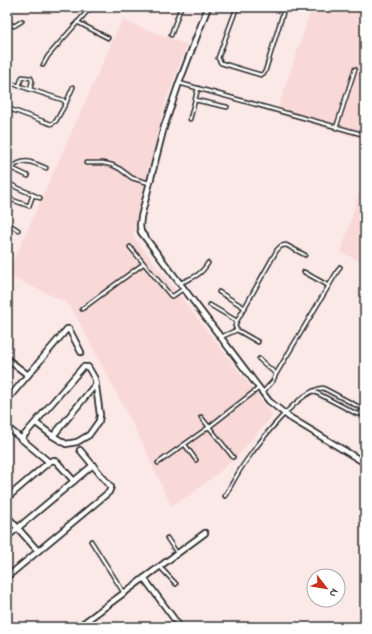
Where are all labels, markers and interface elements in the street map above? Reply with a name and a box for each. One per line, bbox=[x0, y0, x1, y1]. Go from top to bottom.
north arrow bbox=[306, 568, 346, 608]
text: N bbox=[325, 585, 342, 600]

